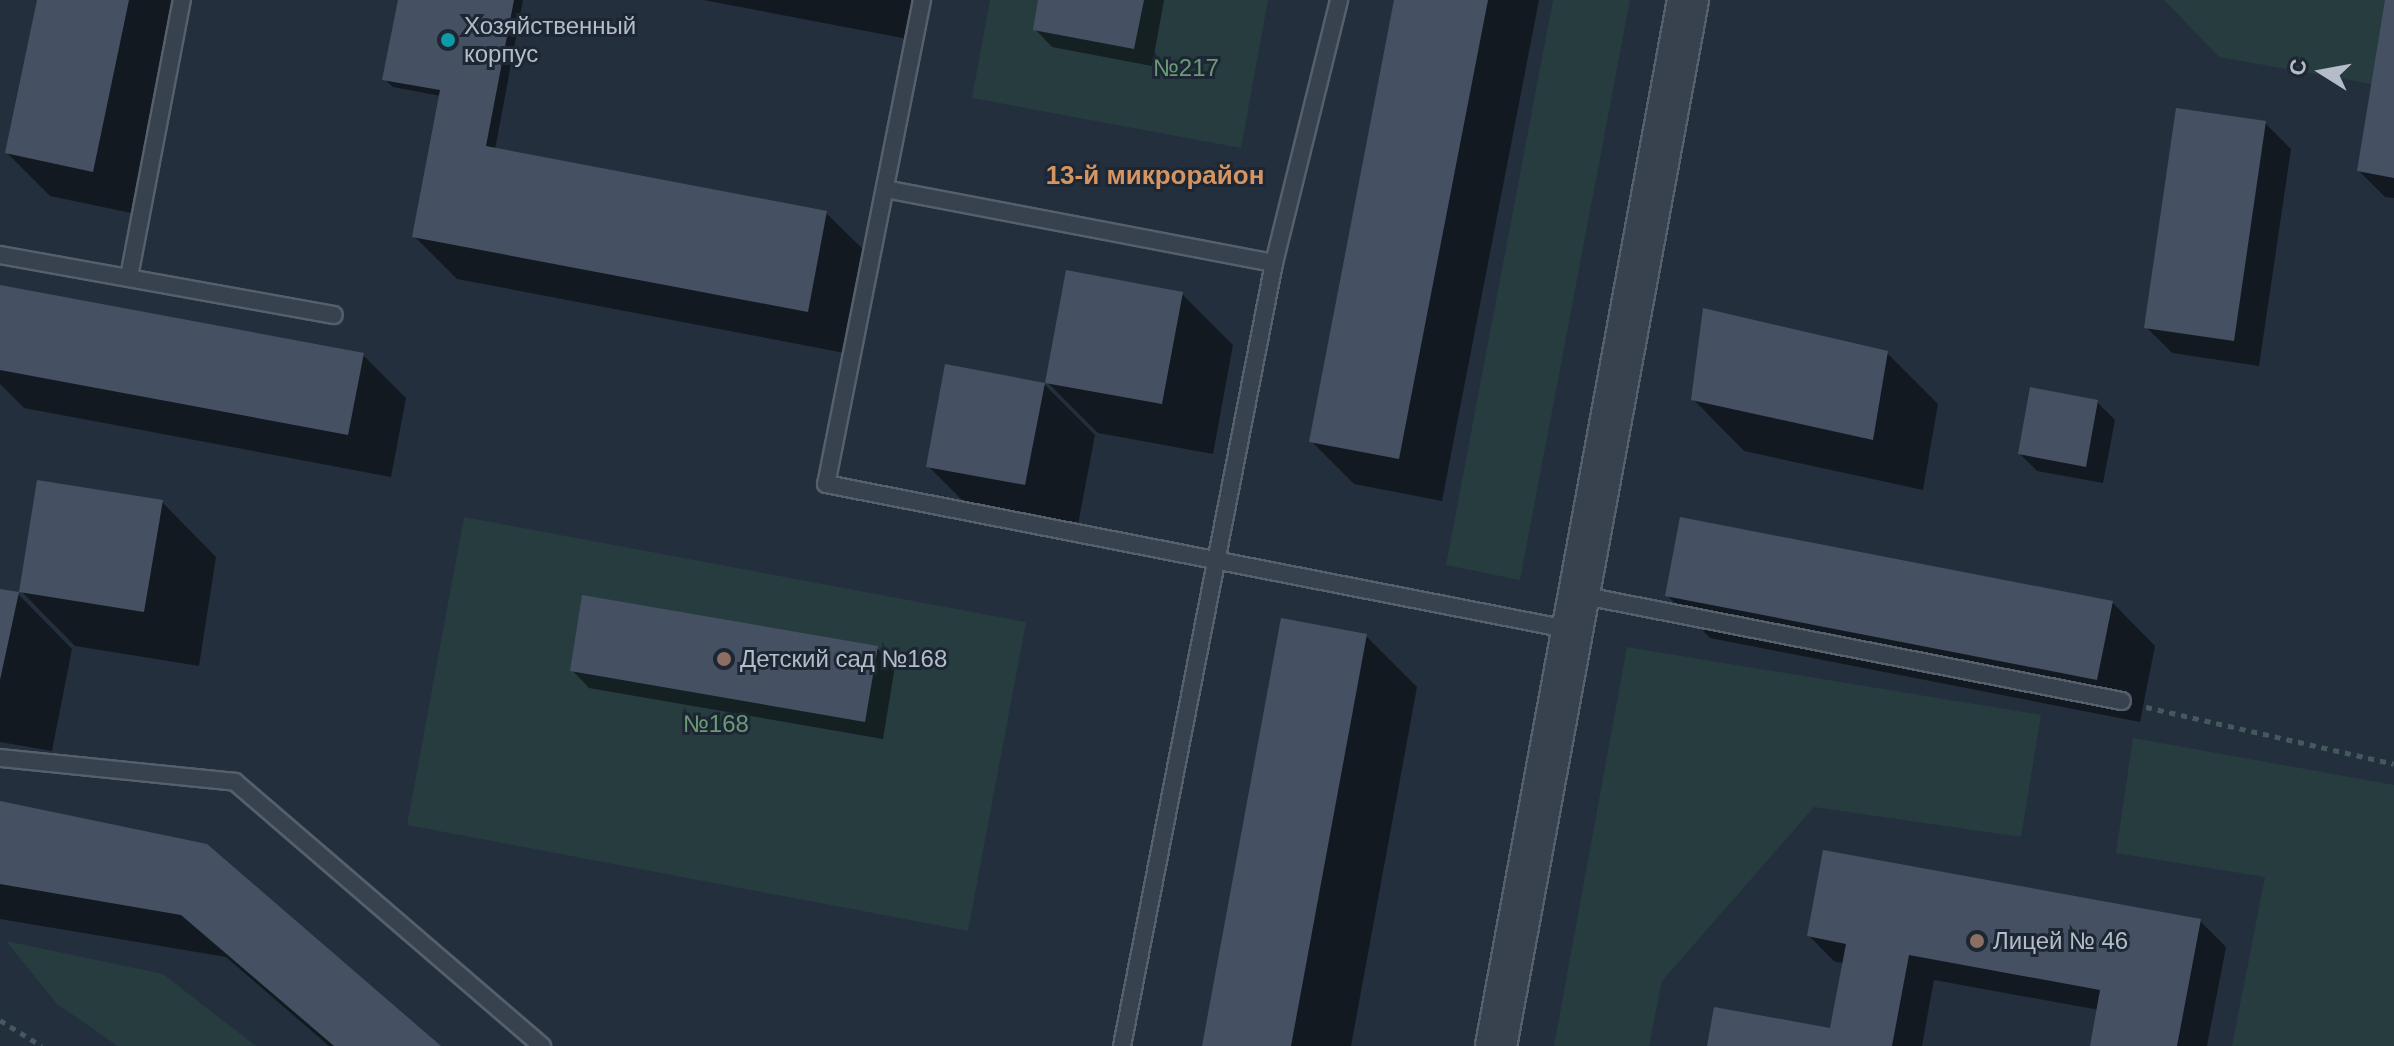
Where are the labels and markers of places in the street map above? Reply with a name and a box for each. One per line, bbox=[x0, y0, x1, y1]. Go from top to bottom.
place label: Хозяйственный корпус bbox=[464, 12, 636, 68]
marker: Хозяйственный корпус bbox=[439, 31, 457, 49]
place label: Детский сад №168 bbox=[740, 645, 947, 673]
marker: Детский сад №168 bbox=[715, 650, 733, 668]
place label: Лицей № 46 bbox=[1993, 927, 2128, 955]
marker: Лицей № 46 bbox=[1968, 932, 1986, 950]

